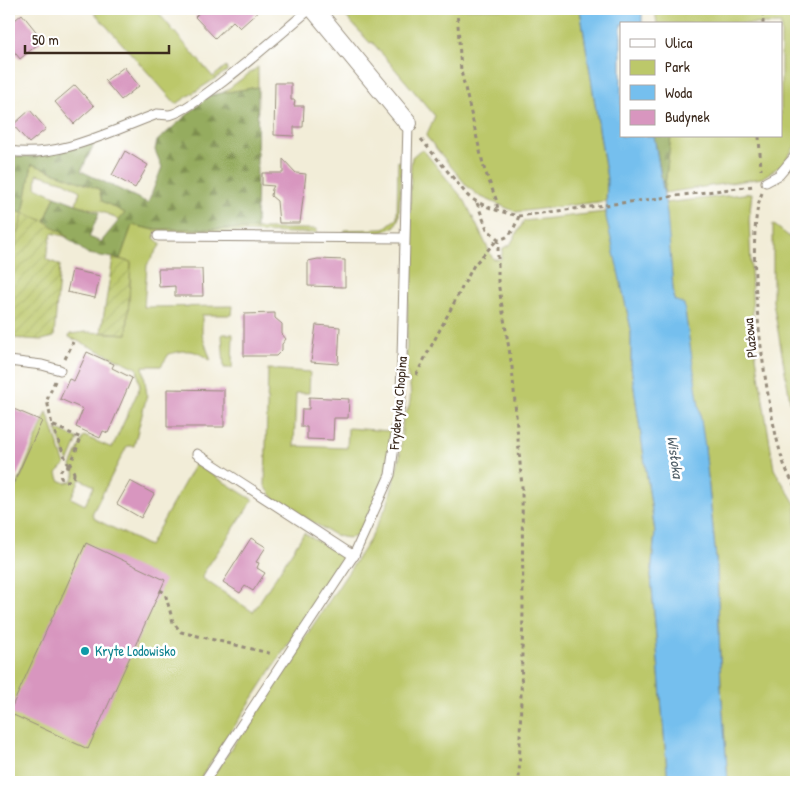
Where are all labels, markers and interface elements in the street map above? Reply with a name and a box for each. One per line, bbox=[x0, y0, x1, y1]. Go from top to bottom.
scale bar bbox=[25, 22, 169, 54]
legend bbox=[620, 22, 782, 138]
text: 50 m bbox=[32, 29, 59, 50]
text: Ulica bbox=[665, 32, 692, 53]
text: Park bbox=[665, 56, 690, 77]
text: Woda bbox=[665, 82, 692, 103]
text: Budynek bbox=[665, 106, 710, 127]
street label: Plażowa bbox=[738, 317, 761, 359]
street label: Fryderyka Chopina bbox=[384, 355, 412, 451]
water label: Wisłoka bbox=[662, 435, 689, 481]
place label: Kryte Lodowisko bbox=[95, 641, 176, 661]
marker: Kryte Lodowisko bbox=[79, 645, 91, 657]

